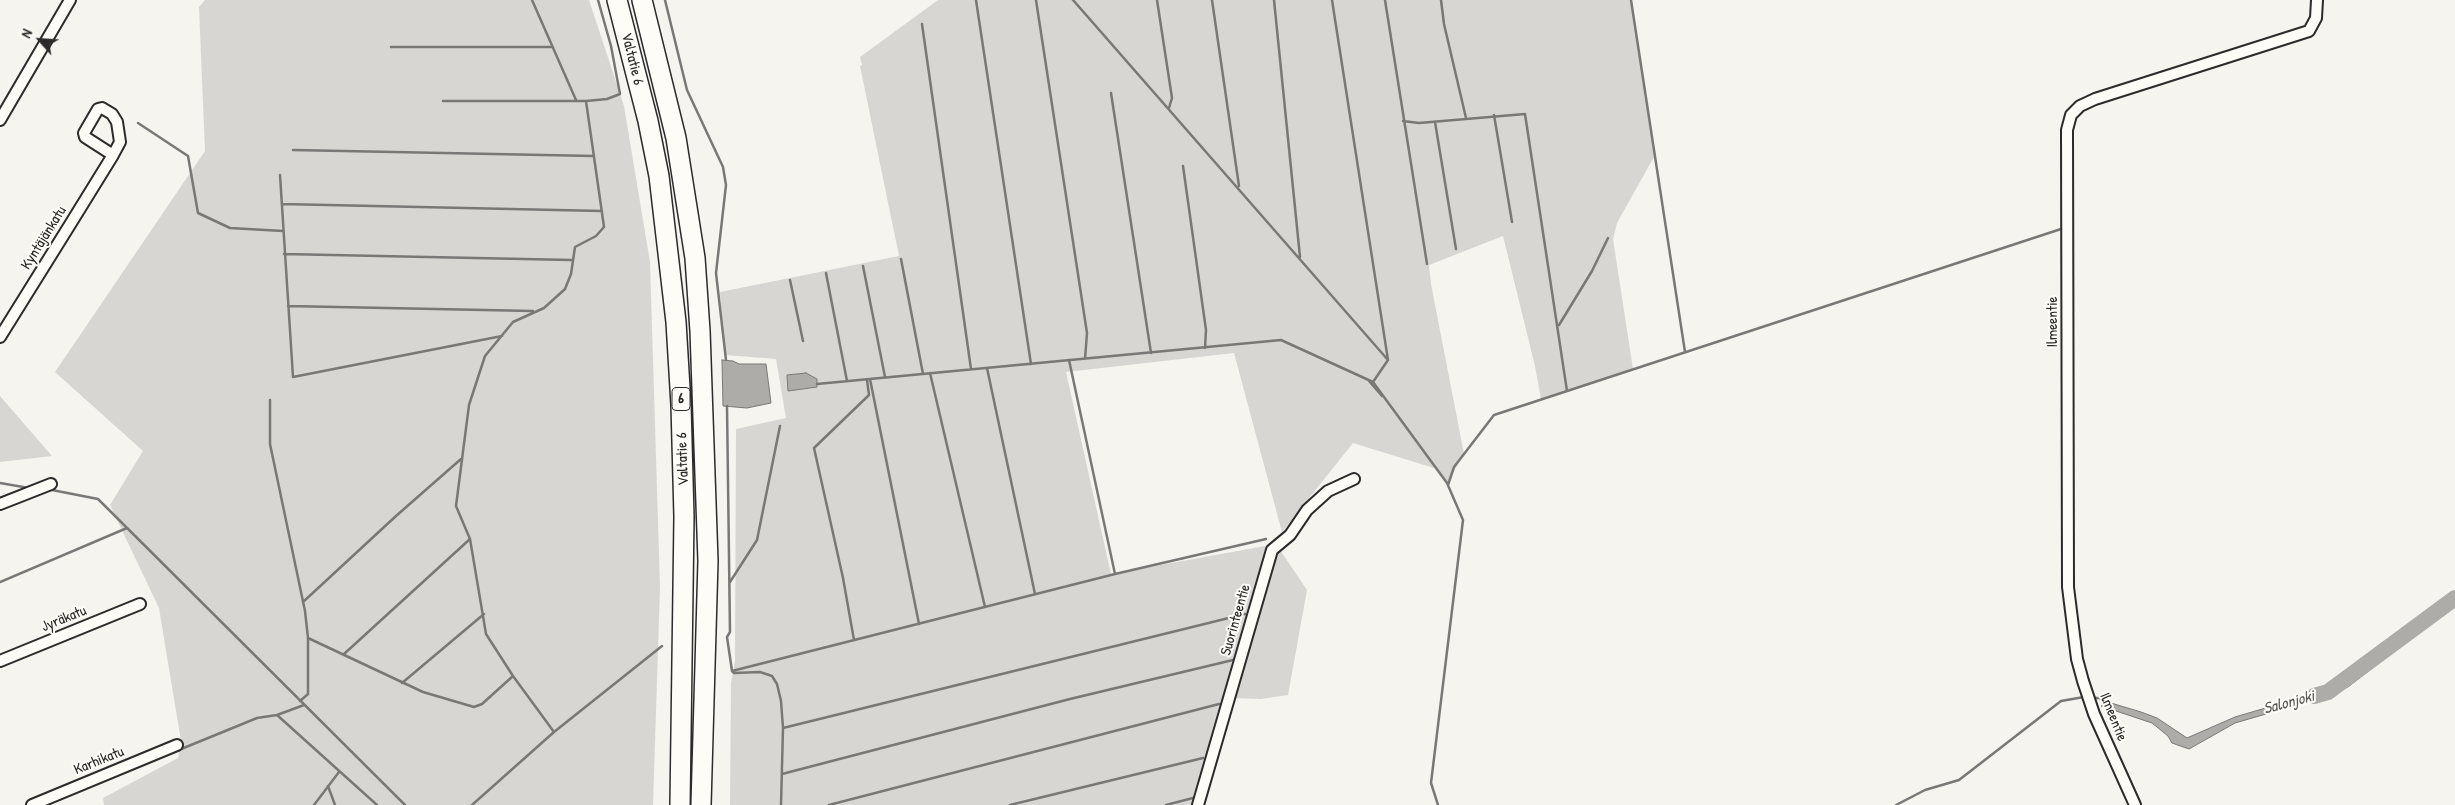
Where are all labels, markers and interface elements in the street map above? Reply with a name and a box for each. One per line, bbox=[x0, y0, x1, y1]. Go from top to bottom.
north arrow bbox=[15, 15, 65, 65]
text: N bbox=[16, 26, 36, 41]
street label: Valtatie 6 bbox=[617, 31, 647, 87]
street label: Kyntäjänkatu bbox=[17, 203, 71, 273]
street label: Ilmeentie bbox=[2044, 297, 2062, 347]
road number: 6 bbox=[672, 388, 690, 410]
street label: Valtatie 6 bbox=[673, 432, 693, 486]
street label: Suorinteentie bbox=[1217, 582, 1255, 658]
street label: Jyräkatu bbox=[39, 602, 89, 636]
water label: Salonjoki bbox=[2261, 687, 2317, 719]
street label: Ilmeentie bbox=[2095, 690, 2131, 744]
street label: Karhikatu bbox=[71, 743, 127, 779]

